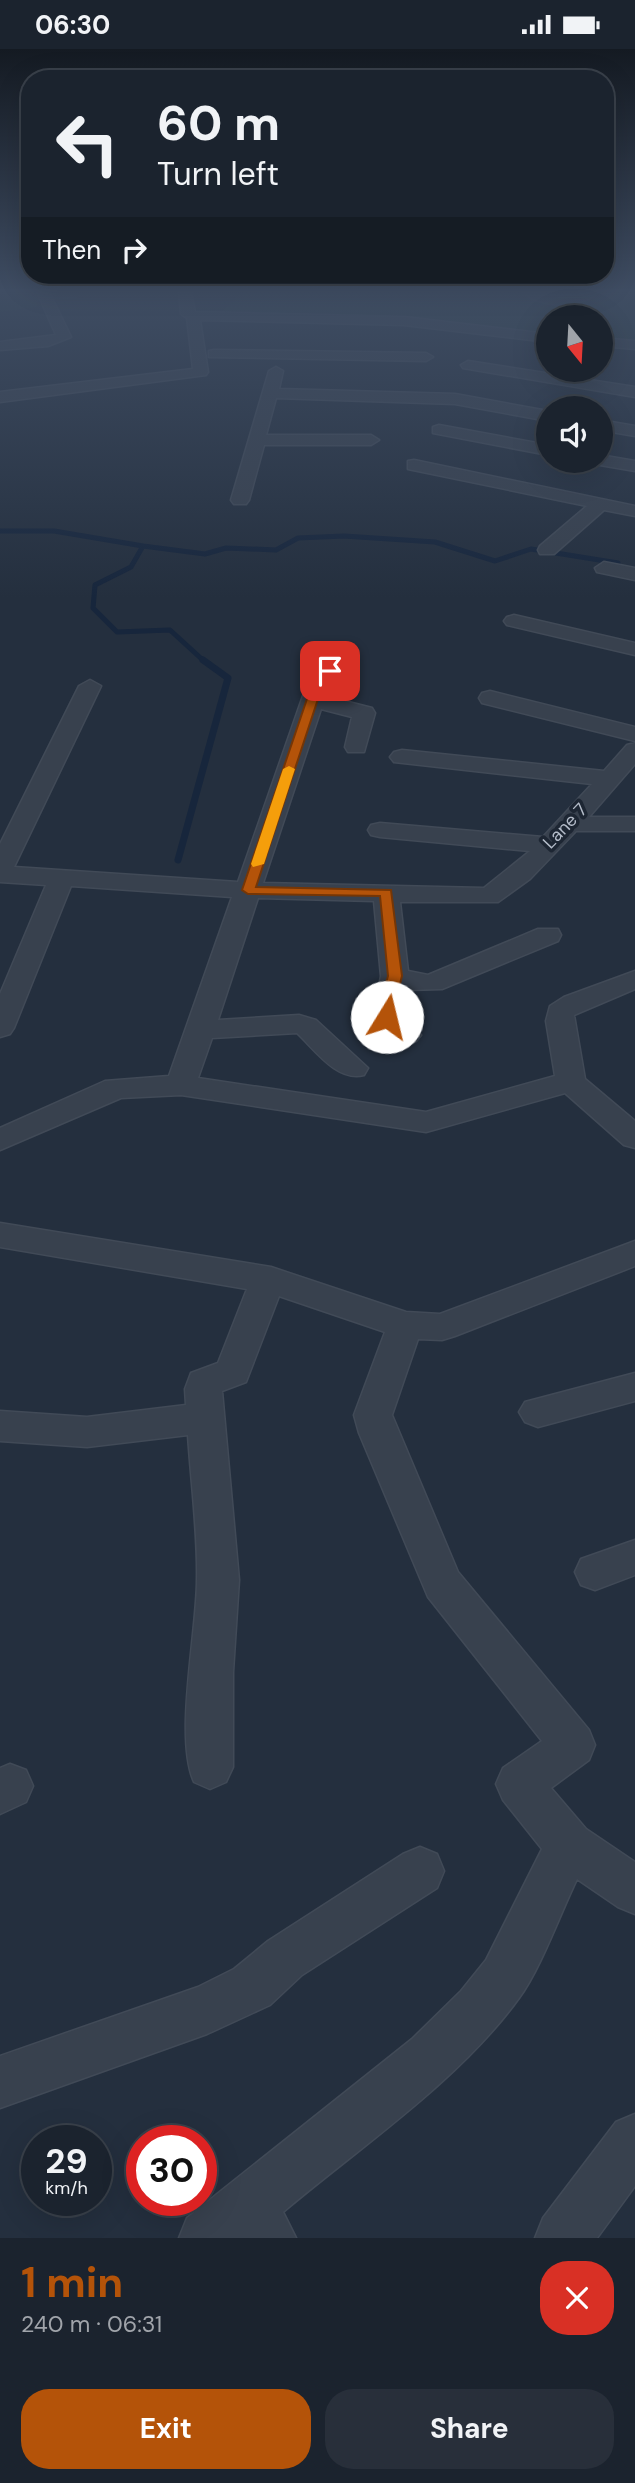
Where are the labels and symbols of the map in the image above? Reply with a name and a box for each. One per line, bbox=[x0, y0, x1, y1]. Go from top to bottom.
north arrow bbox=[536, 305, 612, 381]
pin bbox=[300, 641, 360, 701]
street label: Lane 7 bbox=[538, 798, 592, 854]
position arrow bbox=[350, 980, 424, 1054]
speed limit sign: 30 bbox=[126, 2125, 217, 2216]

